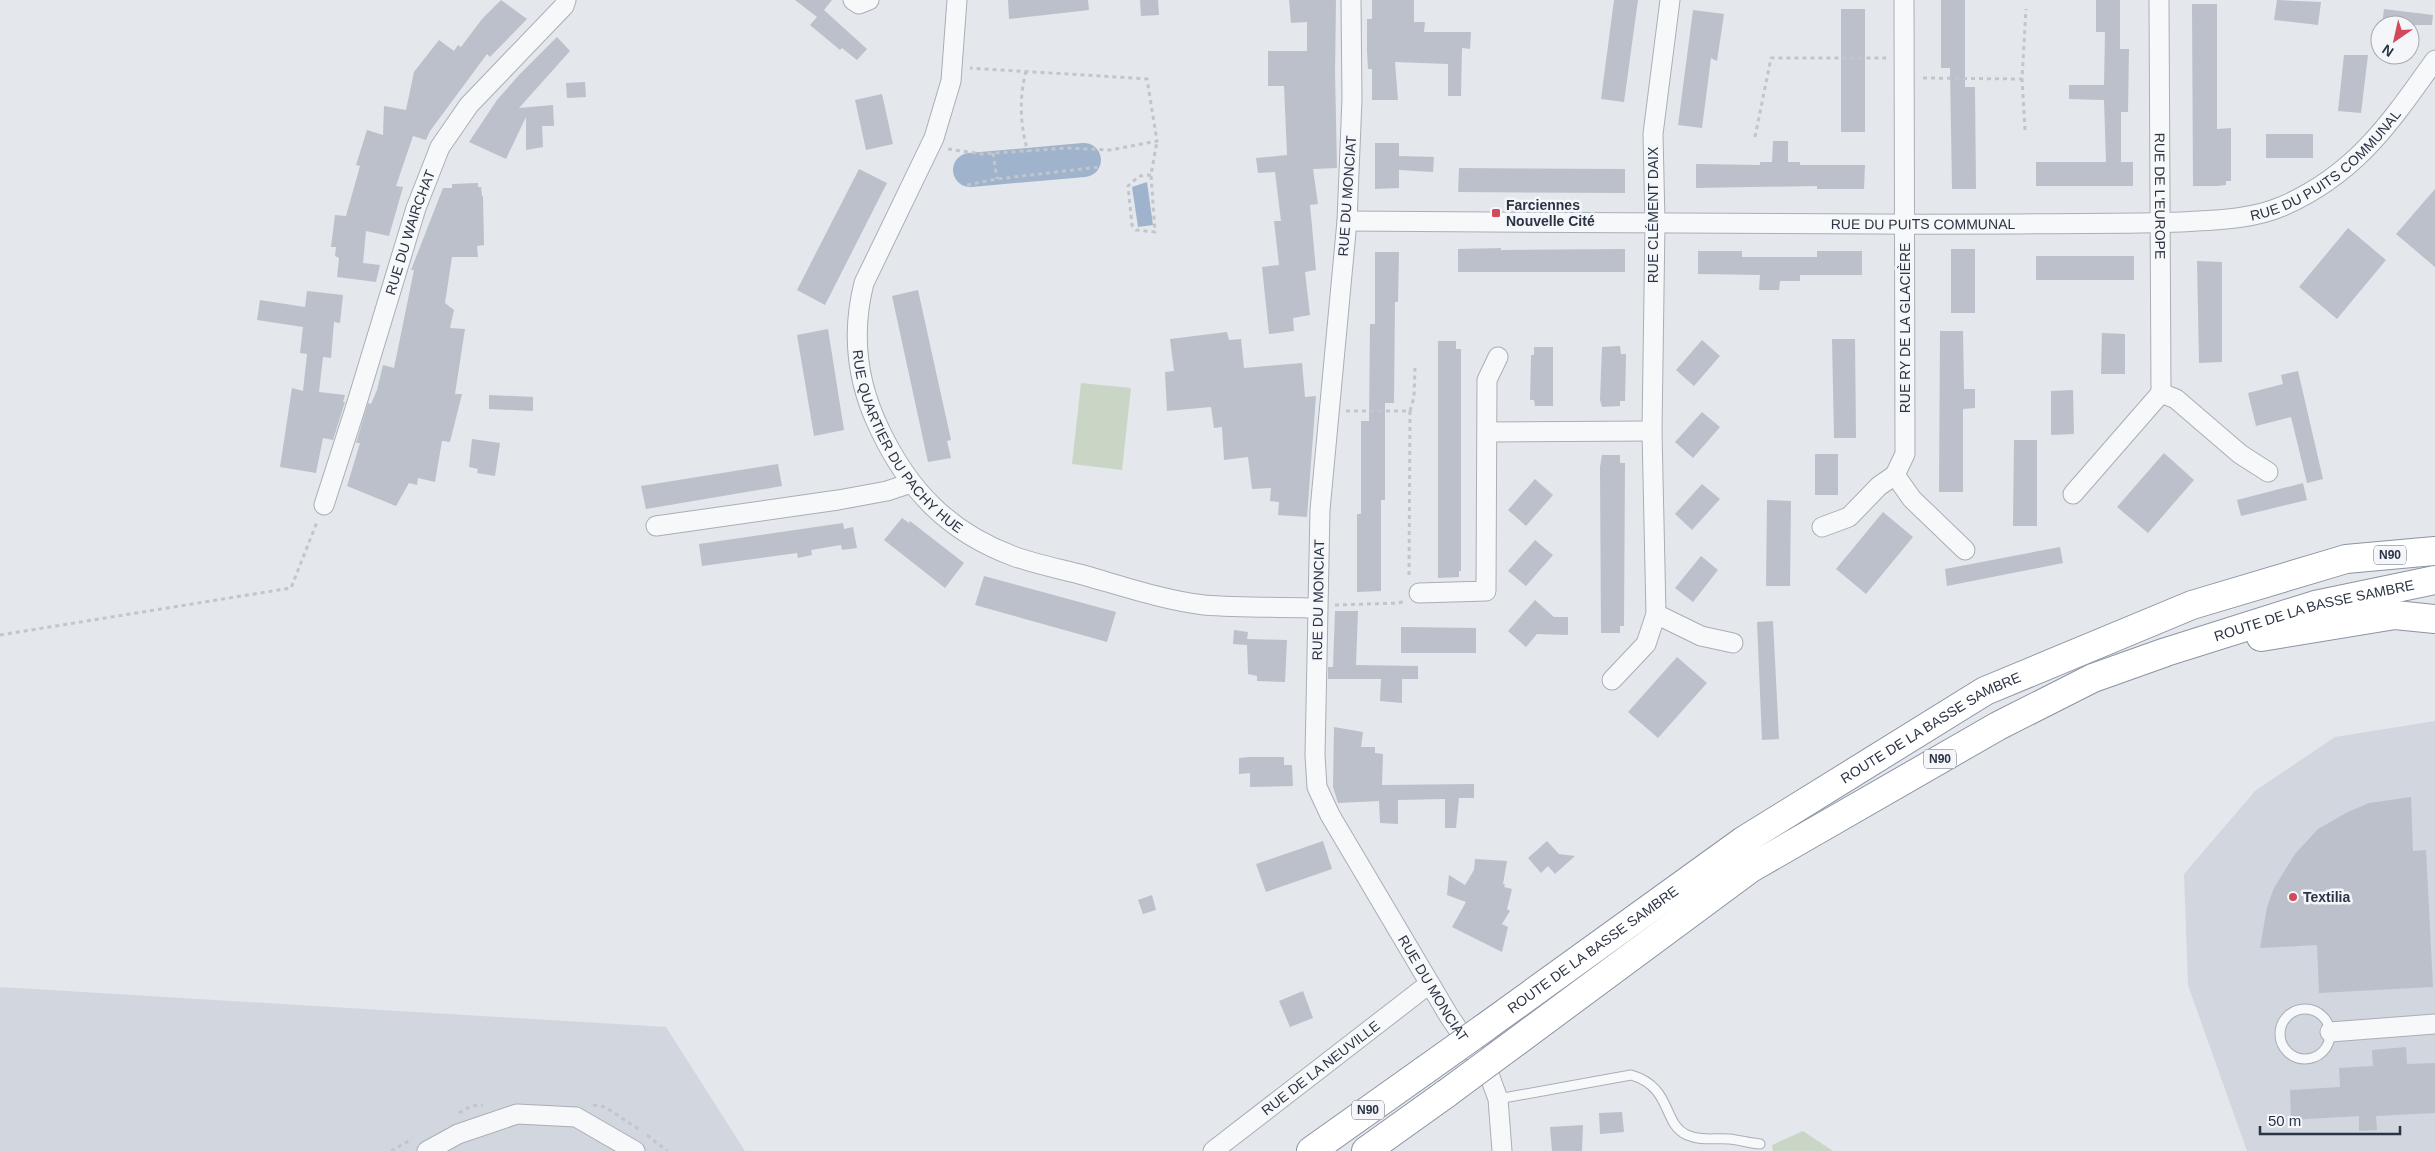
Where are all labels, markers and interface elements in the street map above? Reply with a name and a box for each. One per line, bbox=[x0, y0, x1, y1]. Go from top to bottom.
north arrow bbox=[2370, 15, 2420, 65]
text: N bbox=[2379, 41, 2396, 60]
street label: RUE DU PUITS COMMUNAL bbox=[2249, 106, 2404, 224]
street label: RUE DE L'EUROPE bbox=[2152, 133, 2168, 259]
street label: RUE DU MONCIAT bbox=[1335, 135, 1359, 257]
street label: RUE CLÉMENT DAIX bbox=[1645, 146, 1661, 283]
street label: RUE DU WAIRCHAT bbox=[382, 167, 438, 297]
place label: Farciennes Nouvelle Cité bbox=[1506, 197, 1595, 229]
marker: Farciennes Nouvelle Cité bbox=[1490, 207, 1502, 219]
street label: RUE DU PUITS COMMUNAL bbox=[1831, 216, 2015, 232]
street label: RUE RY DE LA GLACIÈRE bbox=[1897, 243, 1913, 413]
street label: RUE QUARTIER DU PACHY HUE bbox=[850, 349, 966, 536]
street label: RUE DU MONCIAT bbox=[1309, 539, 1327, 661]
road number: N90 bbox=[2374, 546, 2406, 564]
street label: ROUTE DE LA BASSE SAMBRE bbox=[2212, 577, 2416, 644]
street label: ROUTE DE LA BASSE SAMBRE bbox=[1838, 669, 2023, 786]
road number: N90 bbox=[1924, 750, 1956, 769]
street label: ROUTE DE LA BASSE SAMBRE bbox=[1504, 883, 1681, 1016]
place label: Textilia bbox=[2303, 889, 2350, 905]
marker: Textilia bbox=[2287, 891, 2299, 903]
street label: RUE DU MONCIAT bbox=[1395, 932, 1472, 1045]
street label: RUE DE LA NEUVILLE bbox=[1258, 1017, 1383, 1118]
road number: N90 bbox=[1352, 1100, 1384, 1120]
scale bar bbox=[2260, 1104, 2400, 1136]
text: 50 m bbox=[2268, 1112, 2301, 1129]

